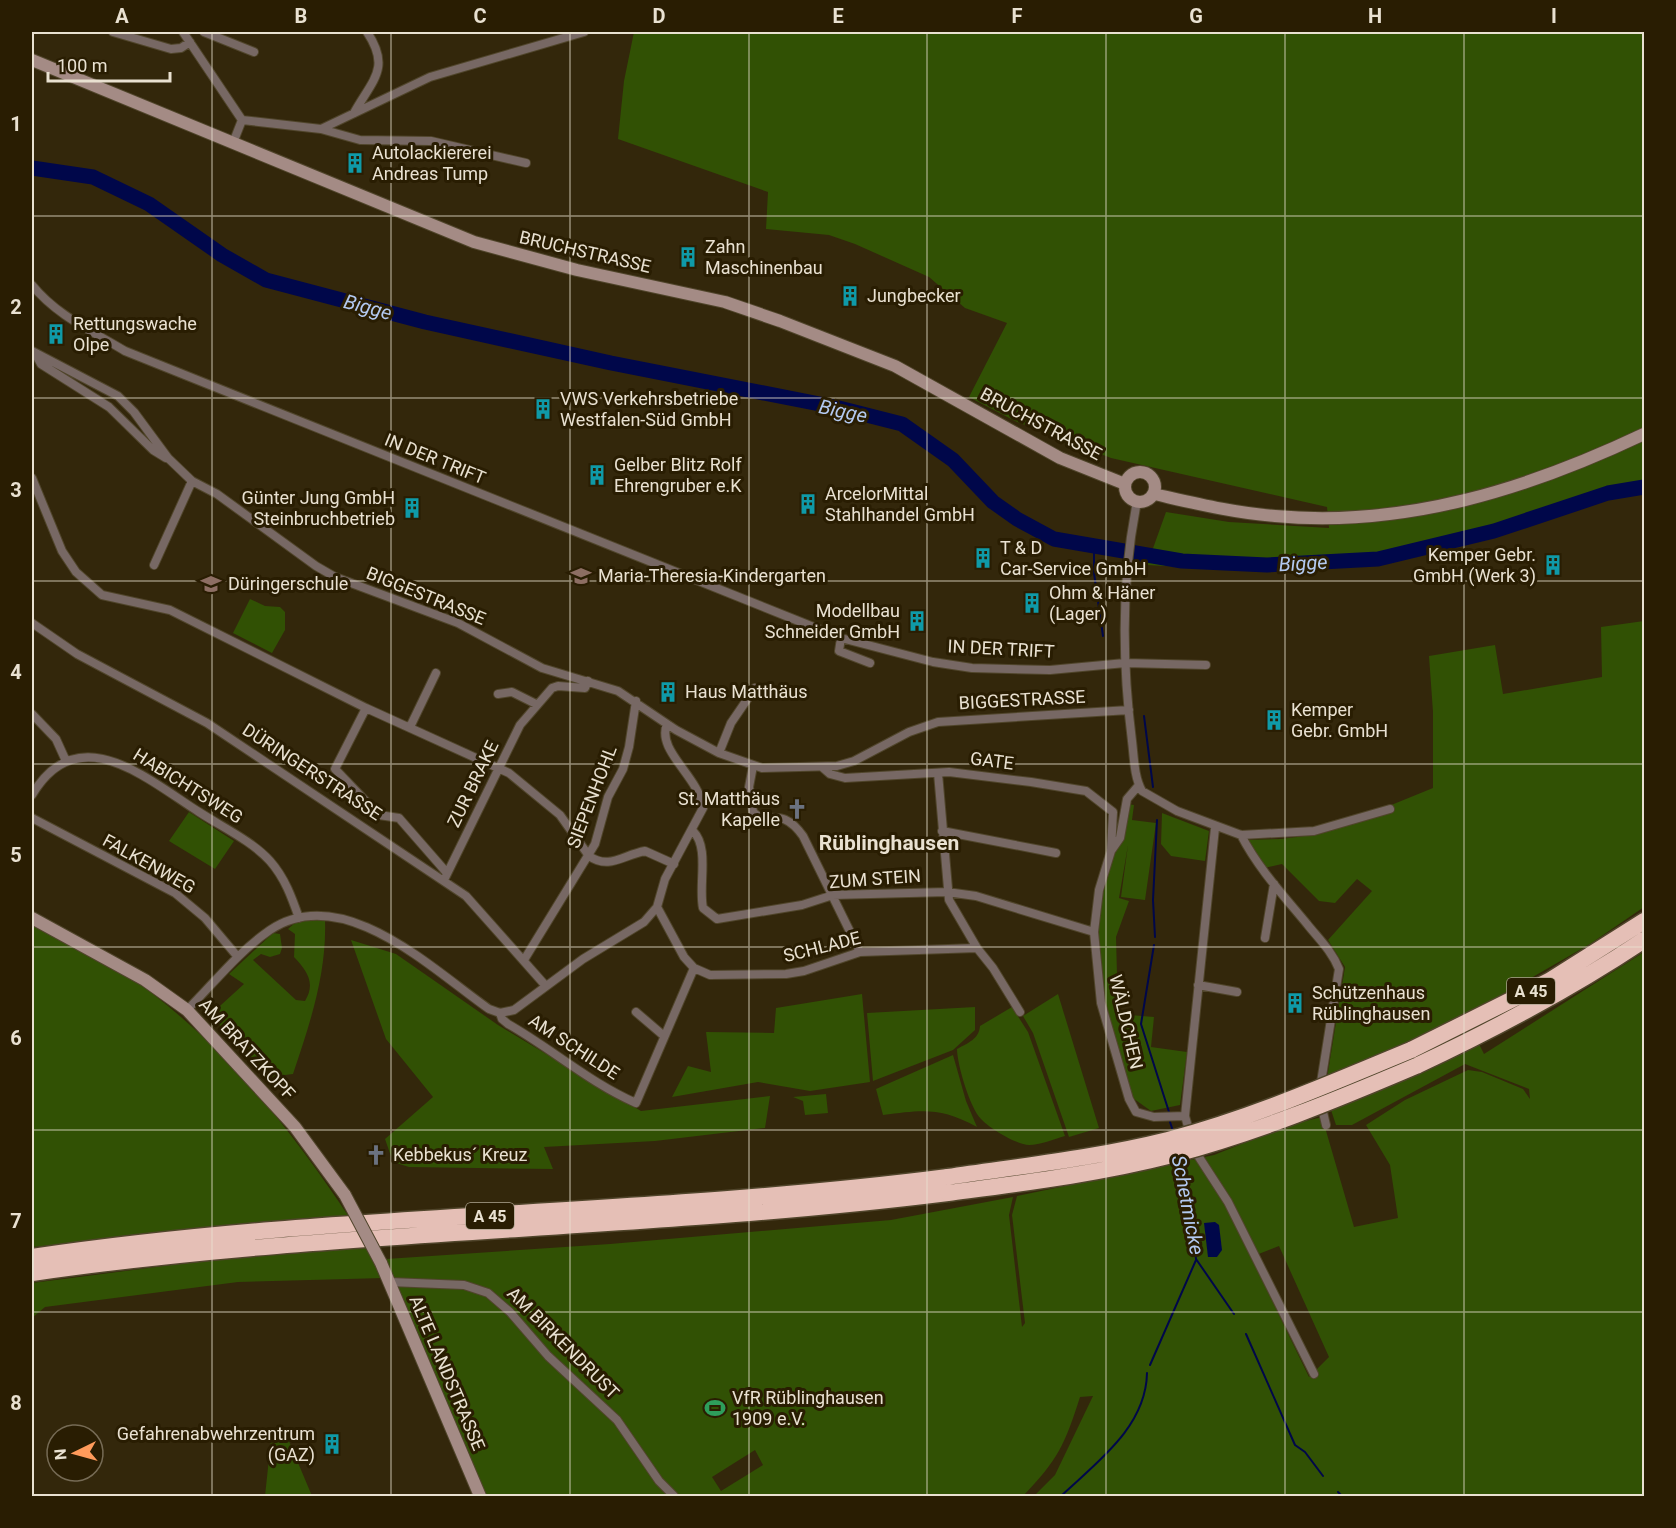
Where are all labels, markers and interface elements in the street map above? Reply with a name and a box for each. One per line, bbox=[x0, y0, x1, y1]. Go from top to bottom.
text: A bbox=[115, 4, 129, 28]
text: B bbox=[295, 4, 307, 28]
text: C bbox=[473, 4, 487, 28]
text: D bbox=[653, 4, 666, 28]
text: E bbox=[832, 4, 844, 28]
text: F bbox=[1012, 4, 1023, 28]
text: G bbox=[1189, 4, 1203, 28]
text: H bbox=[1368, 4, 1382, 28]
text: I bbox=[1551, 4, 1557, 28]
scale bar bbox=[48, 45, 170, 83]
text: 100 m bbox=[57, 55, 108, 76]
text: 1 bbox=[10, 112, 22, 136]
place label: Autolackiererei Andreas Tump bbox=[372, 142, 492, 184]
building icon: Autolackiererei Andreas Tump bbox=[343, 151, 367, 175]
street label: BRUCHSTRASSE bbox=[517, 226, 653, 277]
place label: Zahn Maschinenbau bbox=[705, 236, 823, 278]
building icon: Zahn Maschinenbau bbox=[676, 245, 700, 269]
building icon: Jungbecker bbox=[838, 284, 862, 308]
place label: Jungbecker bbox=[867, 285, 961, 306]
water label: Bigge bbox=[341, 289, 395, 325]
text: 2 bbox=[10, 295, 22, 319]
place label: Rettungswache Olpe bbox=[73, 313, 197, 355]
building icon: Rettungswache Olpe bbox=[44, 322, 68, 346]
street label: BRUCHSTRASSE bbox=[977, 383, 1106, 464]
place label: VWS Verkehrsbetriebe Westfalen-Süd GmbH bbox=[560, 388, 738, 430]
water label: Bigge bbox=[817, 394, 869, 428]
building icon: VWS Verkehrsbetriebe Westfalen-Süd GmbH bbox=[531, 397, 555, 421]
street label: IN DER TRIFT bbox=[382, 429, 489, 488]
place label: Gelber Blitz Rolf Ehrengruber e.K bbox=[614, 454, 742, 496]
building icon: Gelber Blitz Rolf Ehrengruber e.K bbox=[585, 463, 609, 487]
text: 3 bbox=[10, 478, 22, 502]
place label: ArcelorMittal Stahlhandel GmbH bbox=[825, 483, 975, 525]
place label: Günter Jung GmbH Steinbruchbetrieb bbox=[242, 487, 395, 529]
building icon: ArcelorMittal Stahlhandel GmbH bbox=[796, 492, 820, 516]
building icon: Günter Jung GmbH Steinbruchbetrieb bbox=[400, 496, 424, 520]
place label: T & D Car-Service GmbH bbox=[1000, 537, 1147, 579]
place label: Kemper Gebr. GmbH (Werk 3) bbox=[1413, 544, 1536, 587]
building icon: T & D Car-Service GmbH bbox=[971, 546, 995, 570]
water label: Bigge bbox=[1278, 550, 1328, 576]
building icon: Kemper Gebr. GmbH (Werk 3) bbox=[1541, 553, 1565, 577]
street label: BIGGESTRASSE bbox=[364, 562, 489, 629]
school or university icon: Maria-Theresia-Kindergarten bbox=[569, 564, 593, 588]
place label: Maria-Theresia-Kindergarten bbox=[598, 565, 826, 586]
school or university icon: Düringerschule bbox=[199, 572, 223, 596]
place label: Düringerschule bbox=[228, 573, 348, 594]
place label: Ohm & Häner (Lager) bbox=[1049, 582, 1155, 625]
building icon: Ohm & Häner (Lager) bbox=[1020, 591, 1044, 615]
place label: Modellbau Schneider GmbH bbox=[765, 600, 900, 642]
building icon: Modellbau Schneider GmbH bbox=[905, 609, 929, 633]
street label: IN DER TRIFT bbox=[947, 635, 1055, 662]
text: 4 bbox=[10, 660, 22, 684]
building icon: Haus Matthäus bbox=[656, 680, 680, 704]
place label: Haus Matthäus bbox=[685, 681, 808, 702]
street label: BIGGESTRASSE bbox=[958, 686, 1086, 713]
place label: Kemper Gebr. GmbH bbox=[1291, 699, 1388, 741]
building icon: Kemper Gebr. GmbH bbox=[1262, 708, 1286, 732]
street label: DÜRINGERSTRASSE bbox=[239, 719, 386, 824]
street label: ZUR BRAKE bbox=[443, 737, 503, 830]
street label: SIEPENHOHL bbox=[562, 742, 621, 851]
street label: HABICHTSWEG bbox=[130, 744, 247, 828]
street label: GATE bbox=[969, 747, 1015, 774]
place label: St. Matthäus Kapelle bbox=[678, 788, 780, 830]
church icon: St. Matthäus Kapelle bbox=[785, 797, 809, 821]
street label: FALKENWEG bbox=[99, 829, 199, 898]
district label: Rüblinghausen bbox=[819, 831, 959, 855]
text: 5 bbox=[10, 843, 22, 867]
street label: ZUM STEIN bbox=[828, 865, 922, 892]
street label: SCHLADE bbox=[781, 927, 863, 966]
street label: WÄLDCHEN bbox=[1105, 973, 1148, 1071]
road number: A 45 bbox=[1507, 978, 1555, 1004]
place label: Schützenhaus Rüblinghausen bbox=[1312, 982, 1430, 1024]
building icon: Schützenhaus Rüblinghausen bbox=[1283, 991, 1307, 1015]
street label: AM BRATZKOPF bbox=[195, 994, 300, 1104]
street label: AM SCHILDE bbox=[525, 1010, 624, 1084]
text: 6 bbox=[10, 1026, 22, 1050]
church icon: Kebbekus´ Kreuz bbox=[364, 1143, 388, 1167]
place label: Kebbekus´ Kreuz bbox=[393, 1144, 528, 1165]
water label: Schetmicke bbox=[1167, 1153, 1209, 1257]
road number: A 45 bbox=[466, 1203, 514, 1229]
text: 7 bbox=[10, 1209, 22, 1233]
street label: AM BIRKENDRUST bbox=[503, 1282, 624, 1403]
street label: ALTE LANDSTRASSE bbox=[405, 1292, 490, 1454]
place label: VfR Rüblinghausen 1909 e.V. bbox=[732, 1387, 884, 1429]
text: 8 bbox=[10, 1391, 22, 1415]
sports icon: VfR Rüblinghausen 1909 e.V. bbox=[703, 1396, 727, 1420]
north arrow bbox=[45, 1423, 105, 1483]
place label: Gefahrenabwehrzentrum (GAZ) bbox=[117, 1423, 315, 1466]
building icon: Gefahrenabwehrzentrum (GAZ) bbox=[320, 1432, 344, 1456]
text: N bbox=[51, 1448, 71, 1461]

